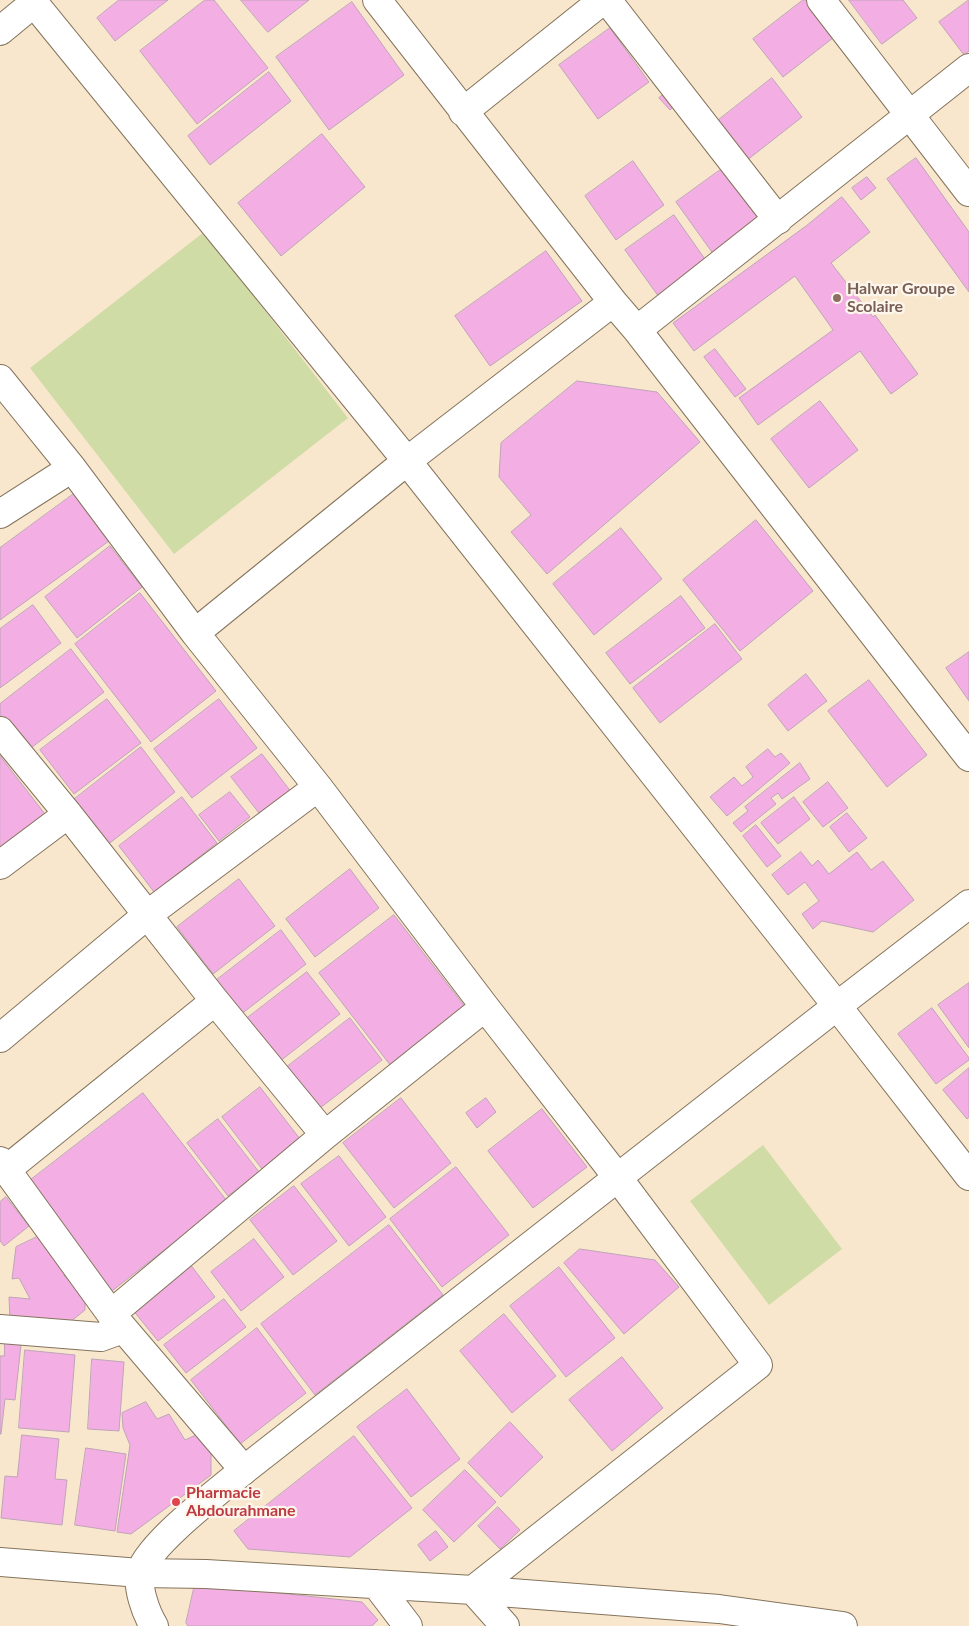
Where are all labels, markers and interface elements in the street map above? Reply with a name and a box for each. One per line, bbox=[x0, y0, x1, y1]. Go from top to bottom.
place label: Halwar Groupe Scolaire bbox=[847, 279, 955, 317]
marker: Halwar Groupe Scolaire bbox=[831, 292, 843, 304]
place label: Pharmacie Abdourahmane bbox=[186, 1483, 296, 1521]
marker: Pharmacie Abdourahmane bbox=[170, 1496, 182, 1508]

